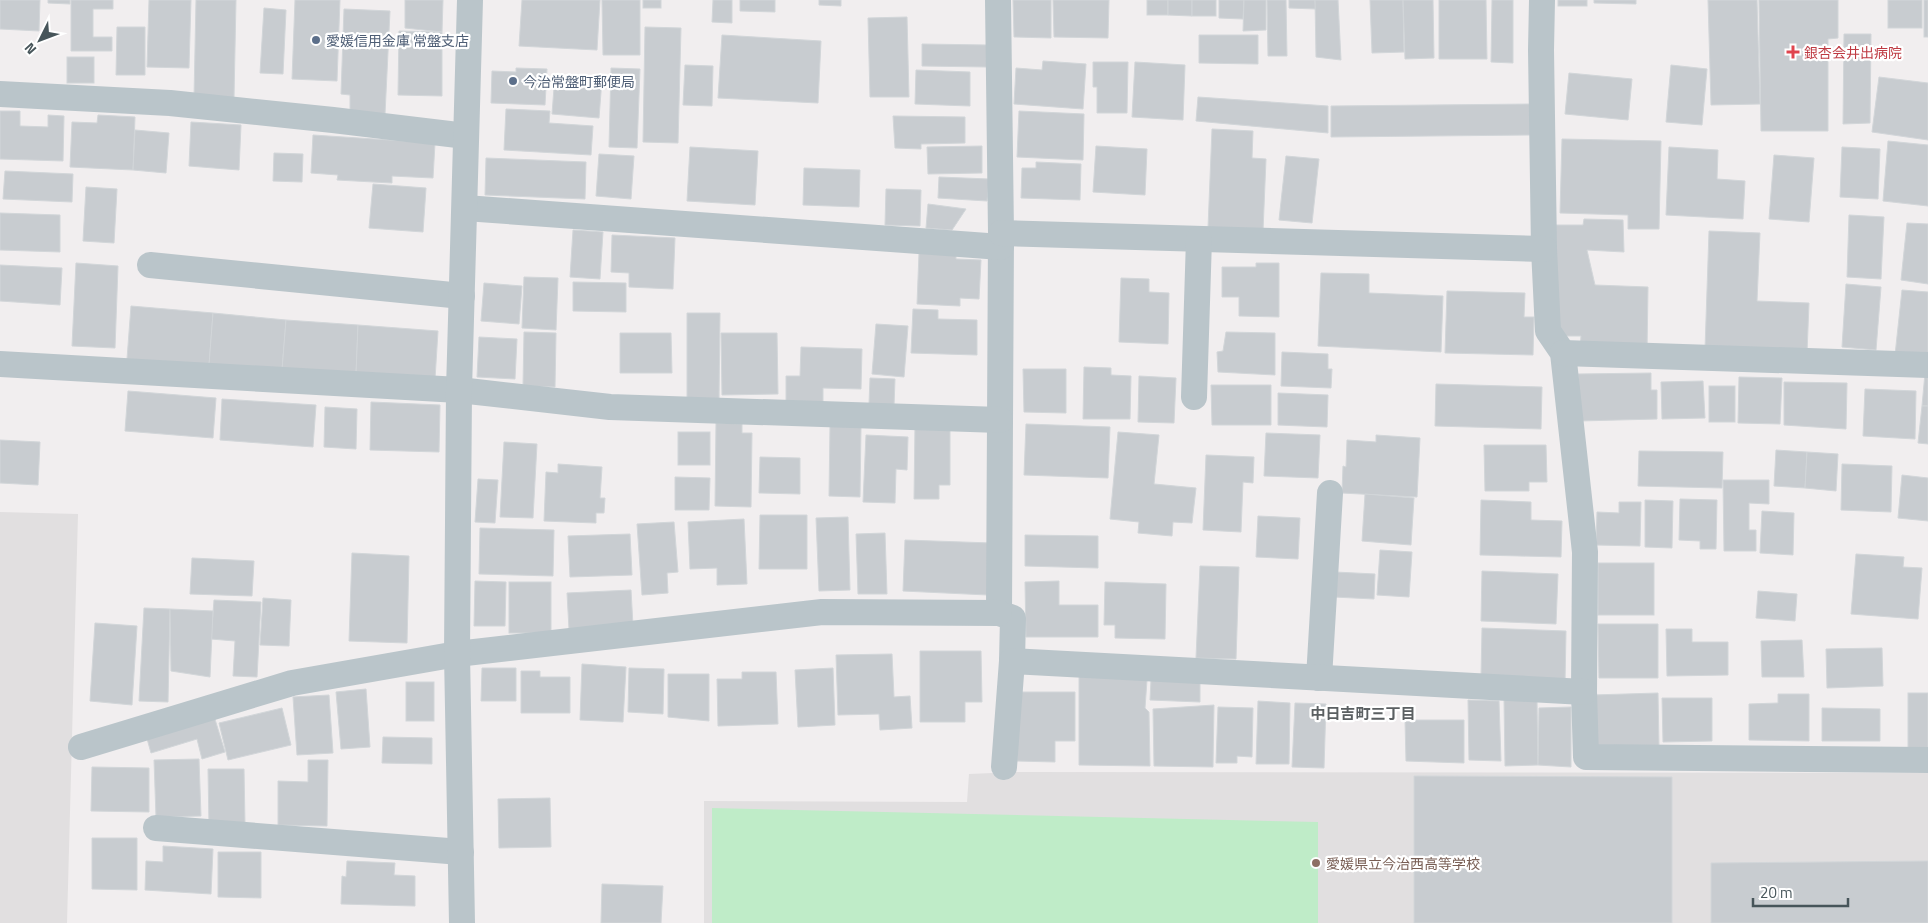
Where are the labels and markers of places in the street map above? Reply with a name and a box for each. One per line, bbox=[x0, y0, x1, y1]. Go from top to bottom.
place label: 愛媛信用金庫 常盤支店 bbox=[326, 30, 469, 51]
marker: 愛媛信用金庫 常盤支店 bbox=[310, 34, 322, 46]
place label: 銀杏会井出病院 bbox=[1804, 42, 1902, 63]
marker: 銀杏会井出病院 bbox=[1786, 45, 1800, 59]
place label: 今治常盤町郵便局 bbox=[523, 71, 635, 92]
marker: 今治常盤町郵便局 bbox=[507, 75, 519, 87]
place label: 愛媛県立今治西高等学校 bbox=[1326, 853, 1480, 874]
marker: 愛媛県立今治西高等学校 bbox=[1310, 857, 1322, 869]

